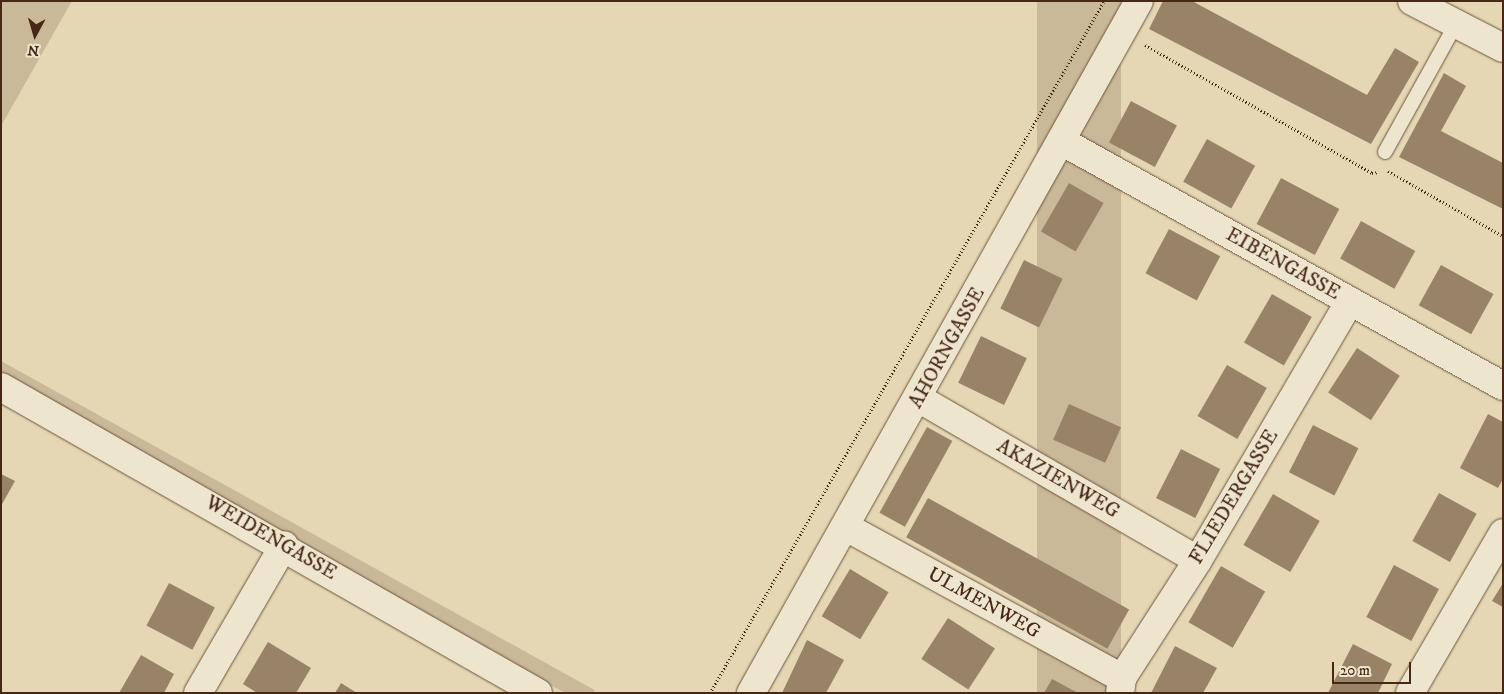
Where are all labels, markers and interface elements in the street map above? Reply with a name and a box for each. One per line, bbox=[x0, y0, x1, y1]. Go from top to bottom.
north arrow bbox=[10, 10, 60, 60]
text: N bbox=[27, 40, 40, 59]
street label: EIBENGASSE bbox=[1222, 223, 1344, 305]
street label: AHORNGASSE bbox=[904, 283, 990, 413]
street label: FLIEDERGASSE bbox=[1184, 425, 1284, 569]
street label: AKAZIENWEG bbox=[992, 434, 1124, 524]
street label: WEIDENGASSE bbox=[201, 491, 341, 585]
street label: ULMENWEG bbox=[923, 562, 1045, 644]
scale bar bbox=[1334, 652, 1413, 684]
text: 20 m bbox=[1340, 661, 1370, 680]

